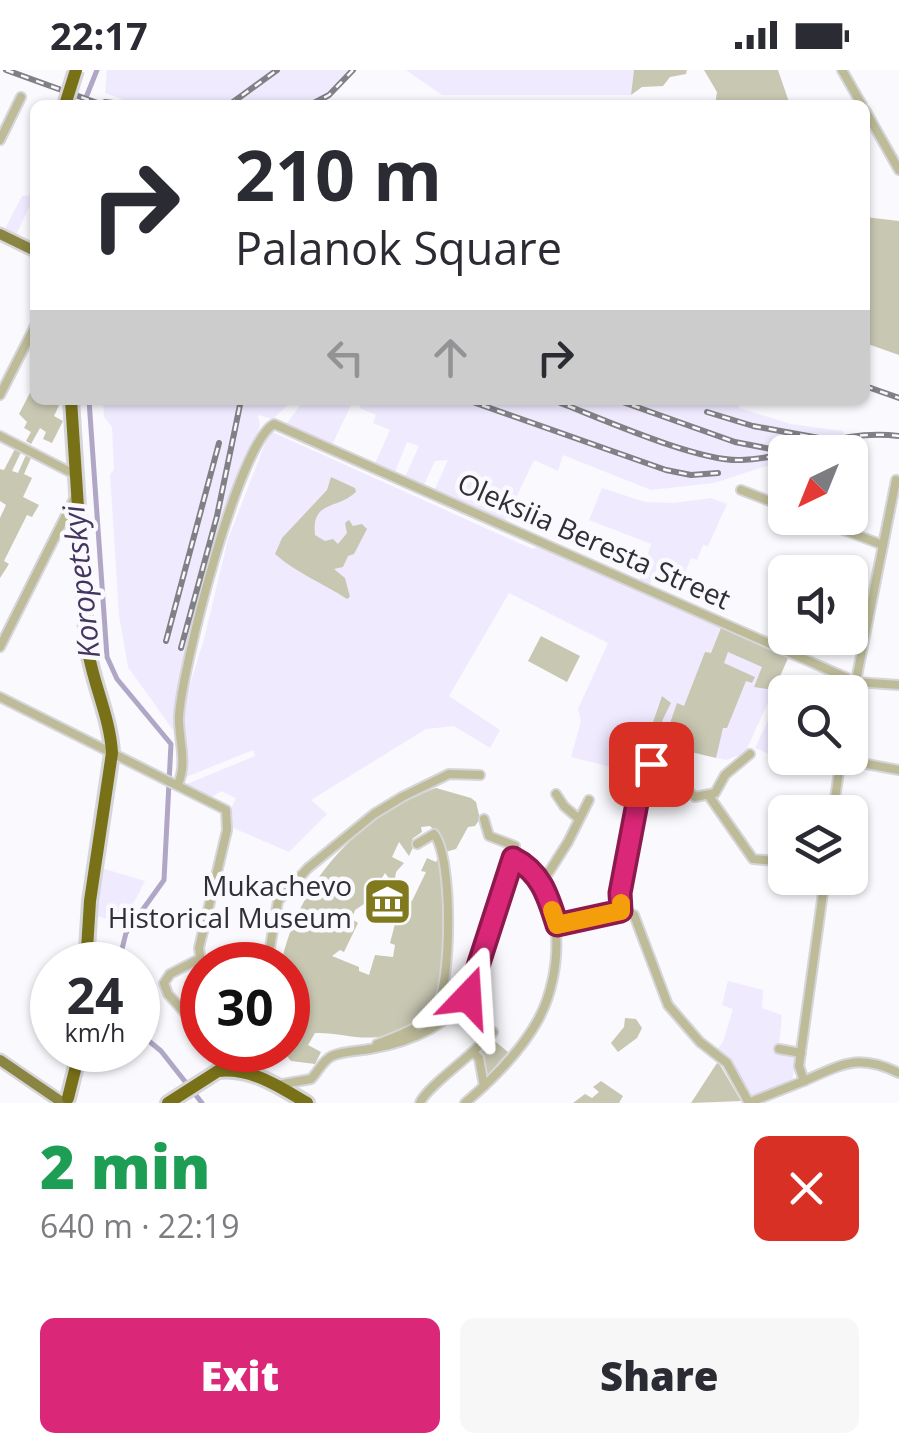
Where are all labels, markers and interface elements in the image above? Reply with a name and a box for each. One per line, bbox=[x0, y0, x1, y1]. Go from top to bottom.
text: 22:17 bbox=[50, 9, 148, 61]
text: 210 m bbox=[235, 126, 442, 222]
icon: right bbox=[70, 140, 200, 270]
text: Palanok Square bbox=[235, 217, 562, 278]
icon: left bbox=[318, 330, 373, 385]
icon: ahead bbox=[423, 330, 478, 385]
icon: right bbox=[528, 330, 583, 385]
north arrow bbox=[768, 435, 868, 535]
map controls bbox=[768, 435, 868, 895]
street label: Oleksiia Beresta Street bbox=[452, 463, 737, 617]
water label: Koropetskyi bbox=[52, 503, 109, 661]
button: sound bbox=[768, 555, 868, 655]
button: search bbox=[768, 675, 868, 775]
pin bbox=[609, 722, 694, 807]
icon: arrive bbox=[624, 737, 679, 792]
button: layers bbox=[768, 795, 868, 895]
place label: Mukachevo Historical Museum bbox=[108, 866, 352, 936]
museum icon: Mukachevo Historical Museum bbox=[361, 876, 413, 928]
speed limit sign: 30 bbox=[180, 942, 310, 1072]
position arrow bbox=[416, 945, 520, 1049]
text: 24 bbox=[66, 961, 124, 1029]
text: km/h bbox=[65, 1015, 125, 1049]
text: 2 min bbox=[40, 1125, 210, 1207]
button: close bbox=[754, 1136, 859, 1241]
text: 640 m · 22:19 bbox=[40, 1204, 239, 1247]
button: Exit bbox=[40, 1318, 440, 1433]
button: Share bbox=[460, 1318, 859, 1433]

